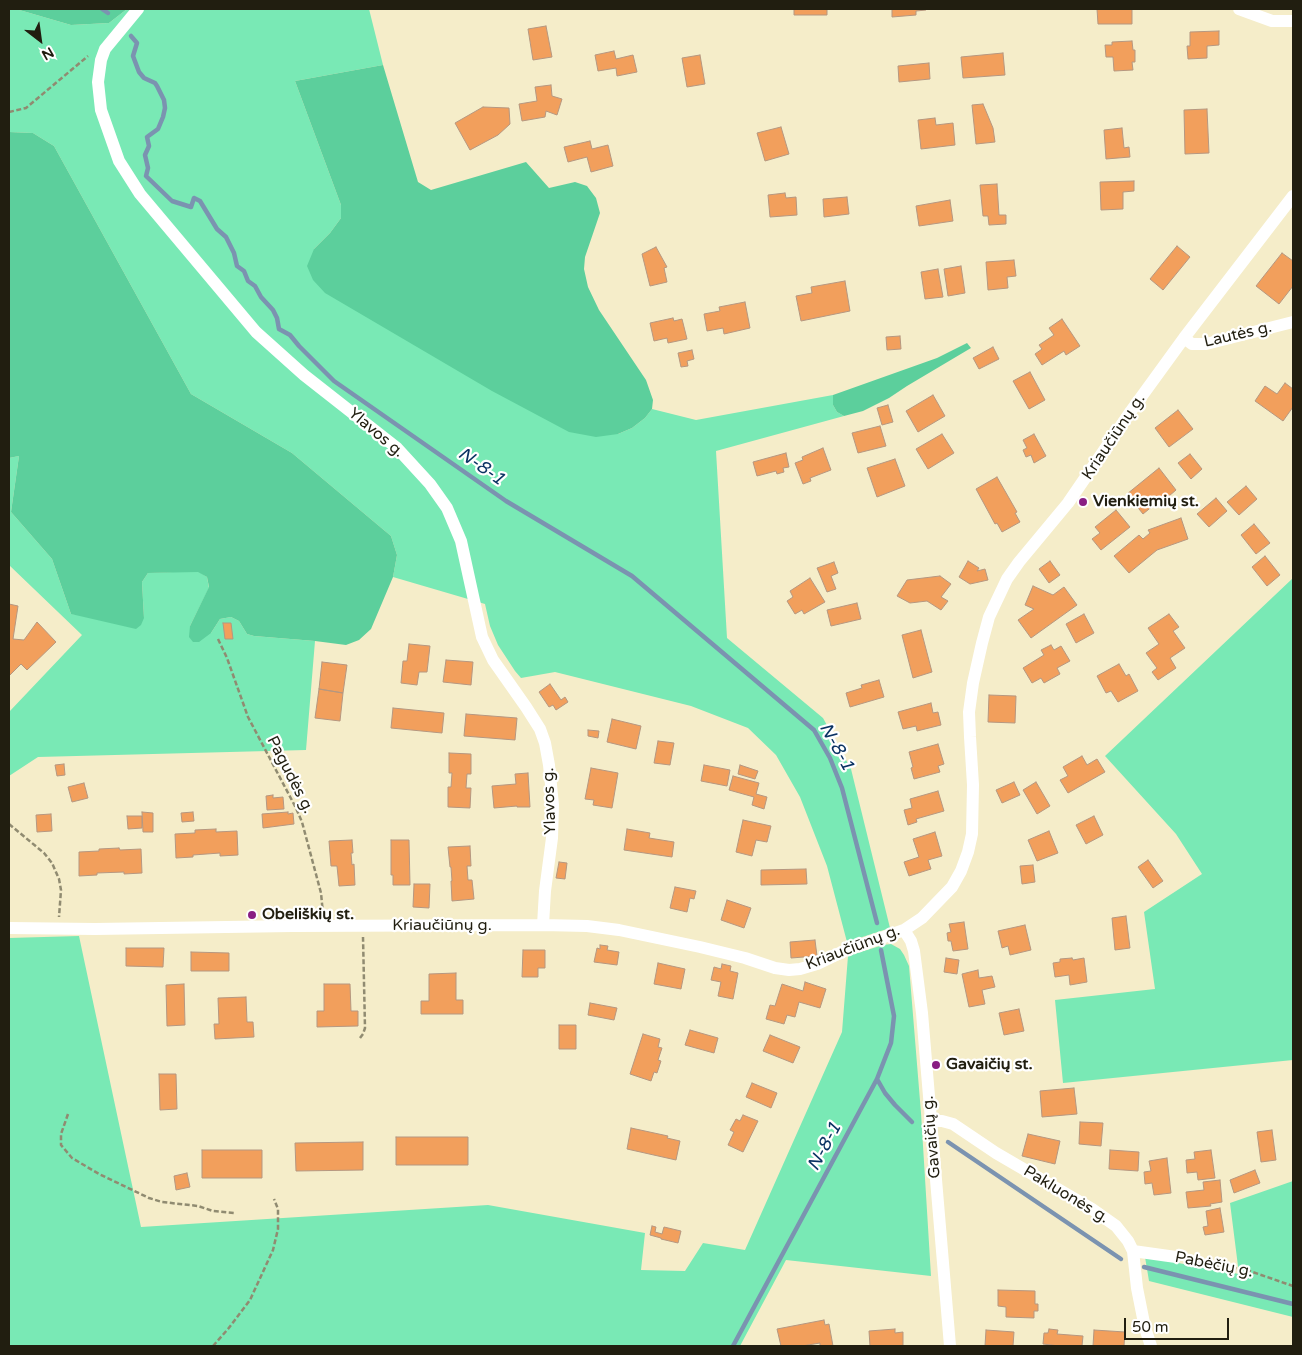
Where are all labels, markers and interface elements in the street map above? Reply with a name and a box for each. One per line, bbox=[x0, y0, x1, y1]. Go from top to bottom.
north arrow bbox=[15, 15, 65, 65]
text: N bbox=[39, 43, 57, 64]
street label: Lautės g. bbox=[1202, 318, 1274, 352]
street label: Kriaučiūnų g. bbox=[1078, 390, 1150, 484]
street label: Ylavos g. bbox=[344, 404, 408, 462]
water label: N-8-1 bbox=[454, 443, 508, 491]
place label: Vienkiemių st. bbox=[1093, 492, 1199, 512]
marker: Vienkiemių st. bbox=[1077, 496, 1089, 508]
water label: N-8-1 bbox=[814, 719, 858, 775]
street label: Pagudės g. bbox=[262, 733, 318, 817]
street label: Ylavos g. bbox=[539, 767, 561, 835]
place label: Obeliškių st. bbox=[262, 905, 354, 925]
marker: Obeliškių st. bbox=[246, 909, 258, 921]
street label: Kriaučiūnų g. bbox=[392, 916, 492, 936]
street label: Kriaučiūnų g. bbox=[803, 921, 903, 975]
place label: Gavaičių st. bbox=[946, 1055, 1033, 1075]
marker: Gavaičių st. bbox=[930, 1059, 942, 1071]
street label: Gavaičių g. bbox=[919, 1095, 945, 1179]
water label: N-8-1 bbox=[803, 1119, 847, 1175]
street label: Pakluonės g. bbox=[1020, 1162, 1112, 1228]
street label: Pabėčių g. bbox=[1173, 1248, 1255, 1282]
scale bar bbox=[1127, 1308, 1232, 1340]
text: 50 m bbox=[1132, 1318, 1169, 1336]

